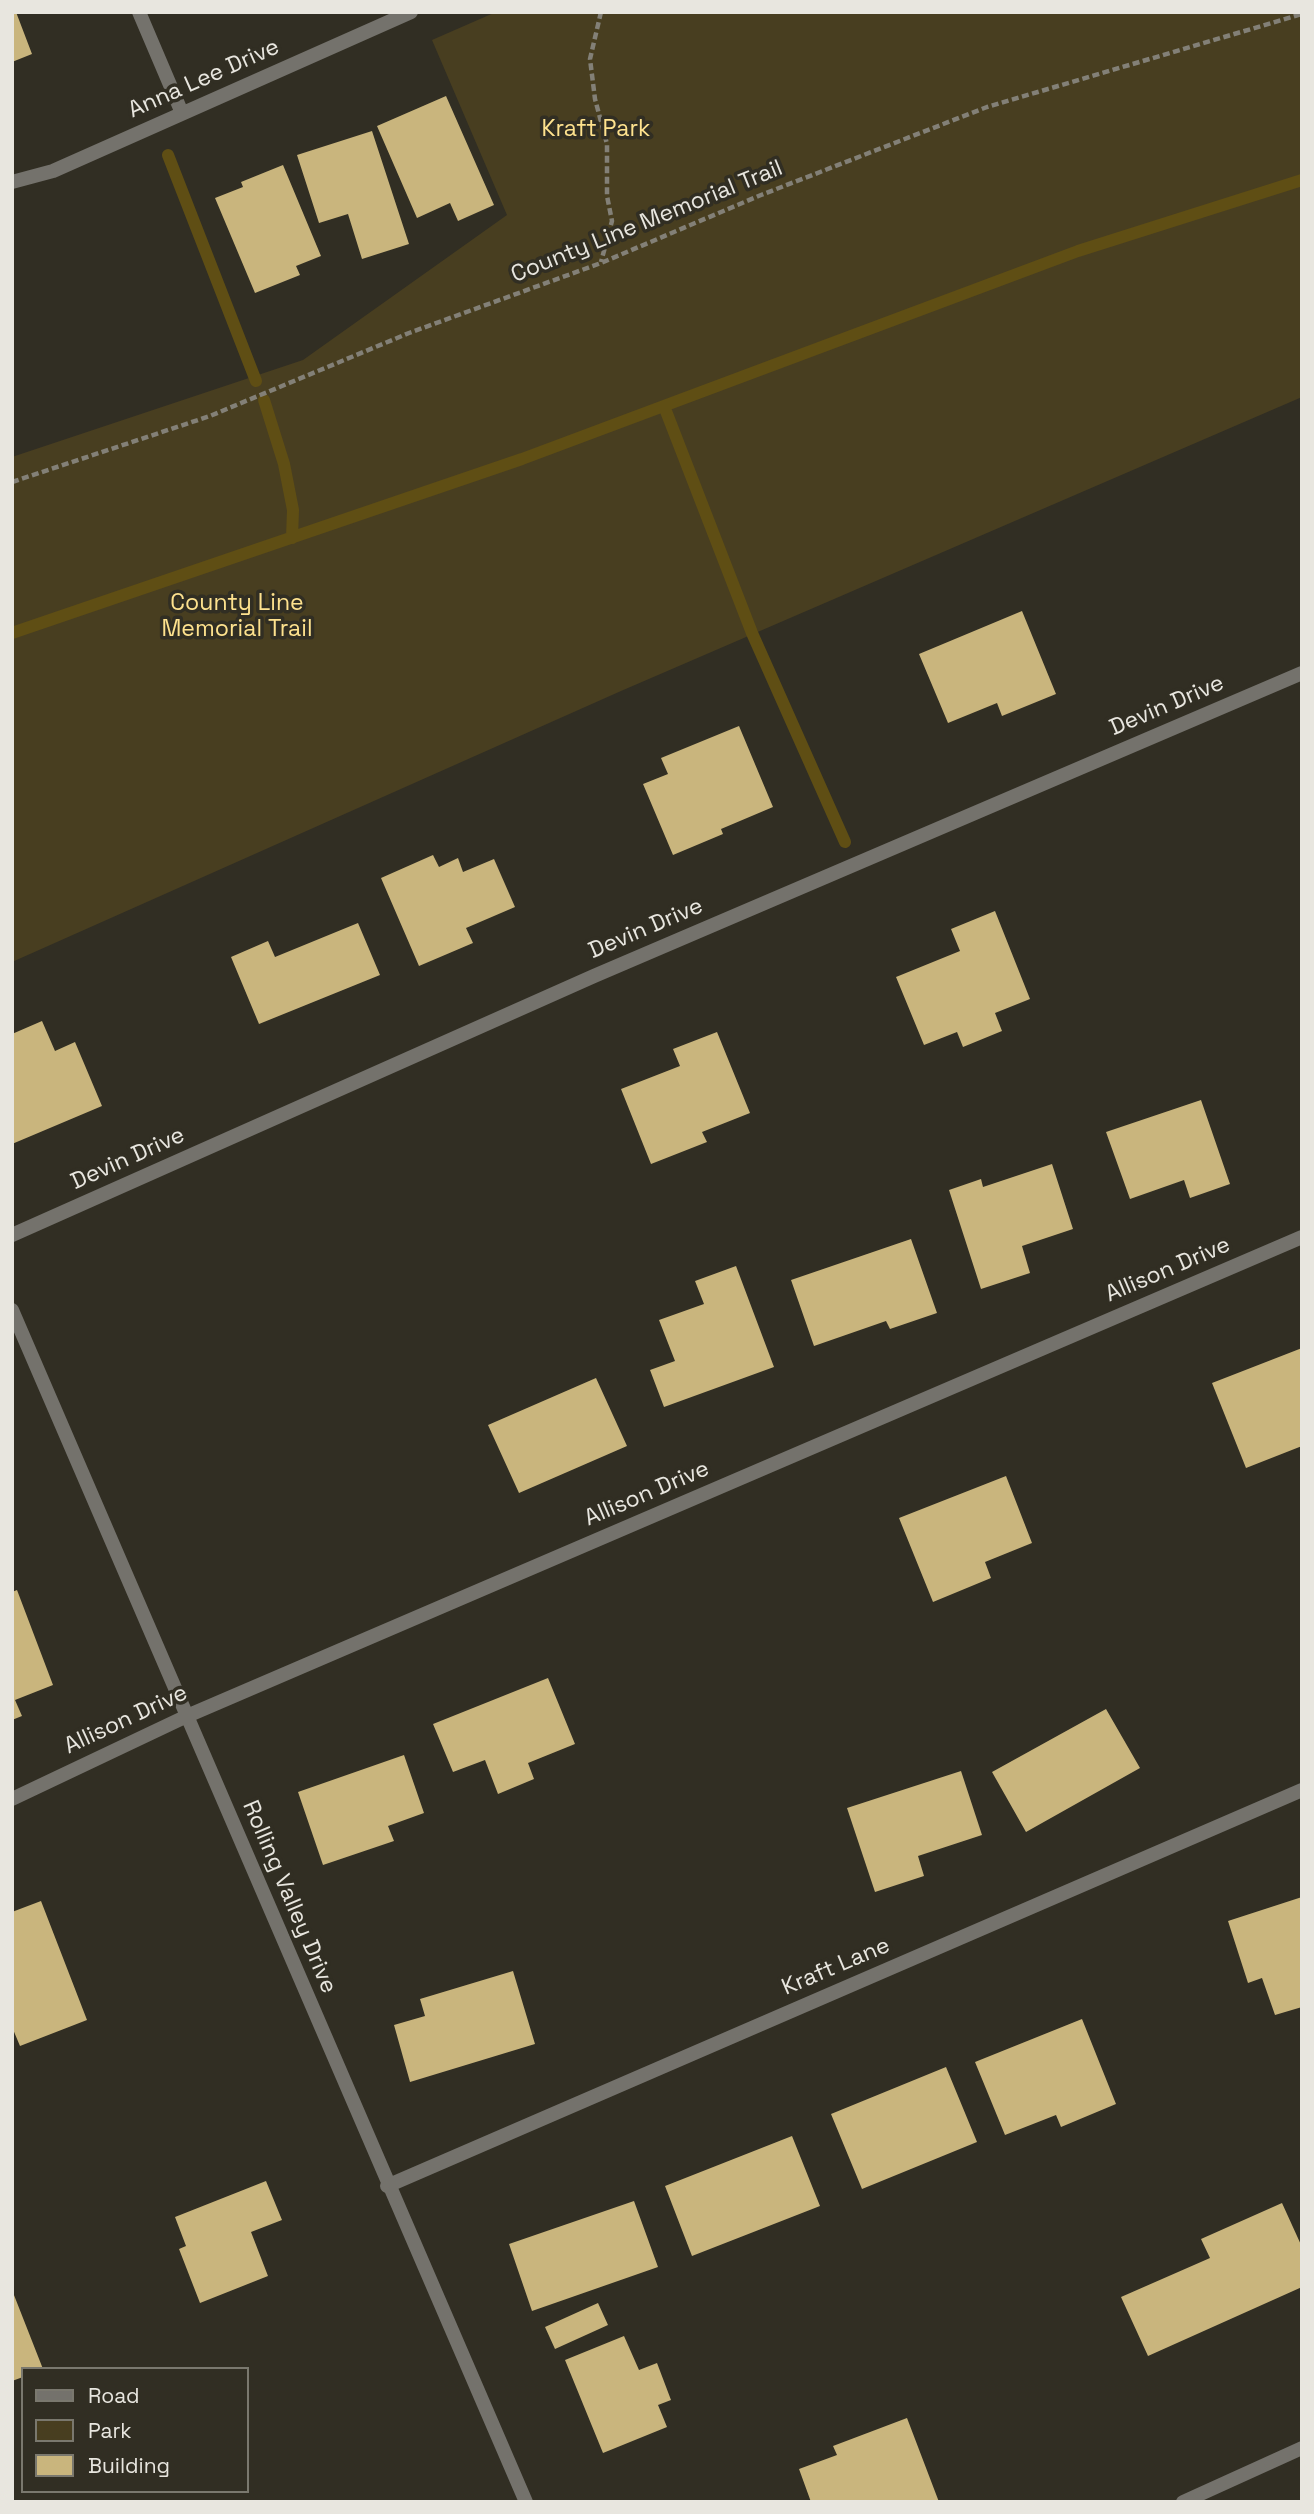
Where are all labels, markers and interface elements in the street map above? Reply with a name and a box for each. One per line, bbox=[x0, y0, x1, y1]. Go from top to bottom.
street label: Anna Lee Drive bbox=[124, 33, 284, 125]
park label: Kraft Park bbox=[542, 116, 650, 144]
street label: County Line Memorial Trail bbox=[507, 155, 787, 289]
park label: County Line Memorial Trail bbox=[161, 590, 313, 644]
street label: Devin Drive bbox=[1106, 670, 1228, 742]
street label: Devin Drive bbox=[585, 893, 707, 965]
street label: Devin Drive bbox=[67, 1122, 189, 1196]
street label: Allison Drive bbox=[1101, 1231, 1235, 1309]
street label: Allison Drive bbox=[580, 1455, 714, 1533]
street label: Allison Drive bbox=[60, 1679, 192, 1761]
street label: Rolling Valley Drive bbox=[236, 1796, 342, 1998]
street label: Kraft Lane bbox=[778, 1932, 894, 2002]
legend bbox=[21, 2367, 248, 2493]
text: Road bbox=[88, 2382, 140, 2409]
text: Park bbox=[88, 2417, 132, 2444]
text: Building bbox=[88, 2452, 170, 2479]

